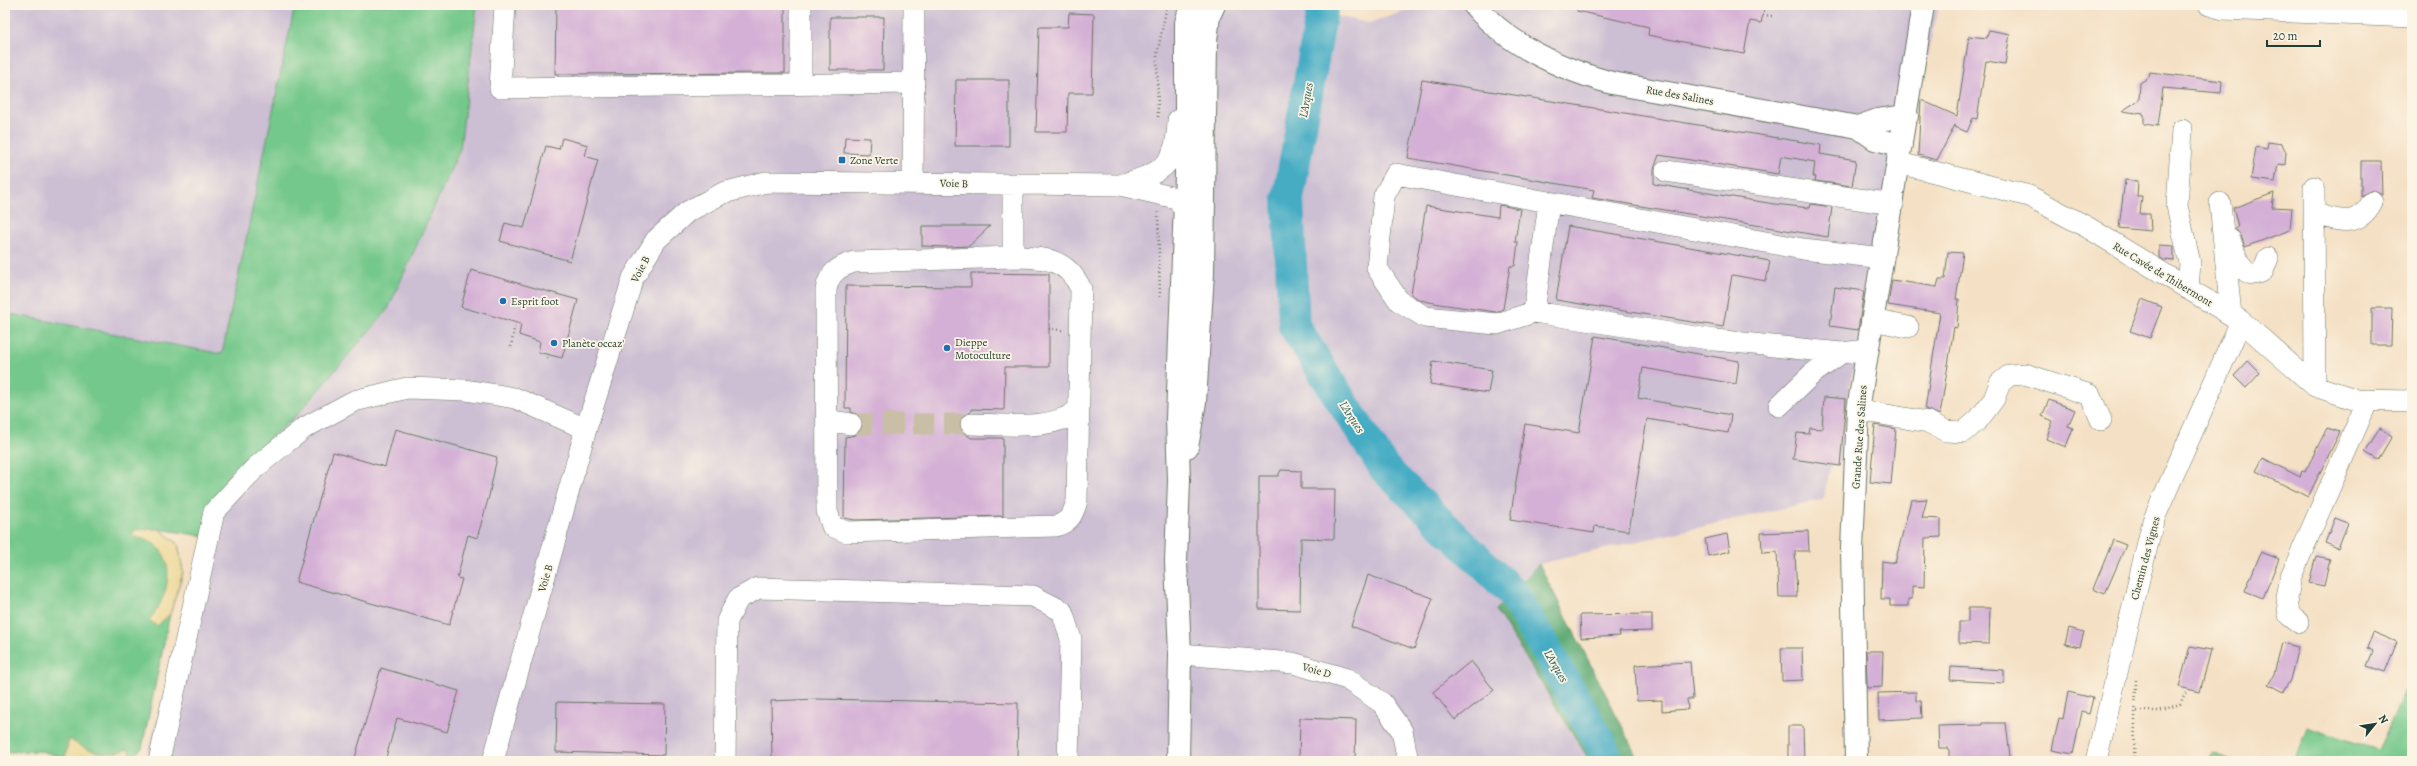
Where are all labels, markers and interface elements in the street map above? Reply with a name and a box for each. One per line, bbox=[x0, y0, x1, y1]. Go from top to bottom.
scale bar bbox=[2267, 22, 2320, 48]
text: 20 m bbox=[2273, 28, 2297, 44]
water label: L'Arques bbox=[1295, 81, 1317, 119]
street label: Rue des Salines bbox=[1645, 82, 1715, 109]
place label: Zone Verte bbox=[850, 153, 898, 168]
marker: Zone Verte bbox=[837, 155, 847, 165]
street label: Voie B bbox=[939, 176, 968, 191]
street label: Rue Cavée de Thibermont bbox=[2110, 239, 2216, 310]
street label: Voie B bbox=[627, 253, 654, 286]
place label: Esprit foot bbox=[511, 294, 559, 309]
marker: Esprit foot bbox=[498, 296, 508, 306]
place label: Dieppe Motoculture bbox=[955, 335, 1011, 363]
place label: Planète occaz' bbox=[562, 336, 624, 351]
marker: Planète occaz' bbox=[549, 338, 559, 348]
marker: Dieppe Motoculture bbox=[942, 343, 952, 353]
street label: Grande Rue des Salines bbox=[1848, 385, 1871, 490]
water label: L'Arques bbox=[1336, 398, 1368, 436]
street label: Chemin des Vignes bbox=[2127, 515, 2164, 602]
street label: Voie B bbox=[534, 563, 557, 595]
water label: L'Arques bbox=[1540, 647, 1572, 685]
street label: Voie D bbox=[1300, 659, 1333, 682]
north arrow bbox=[2355, 704, 2395, 744]
text: N bbox=[2375, 712, 2392, 726]

